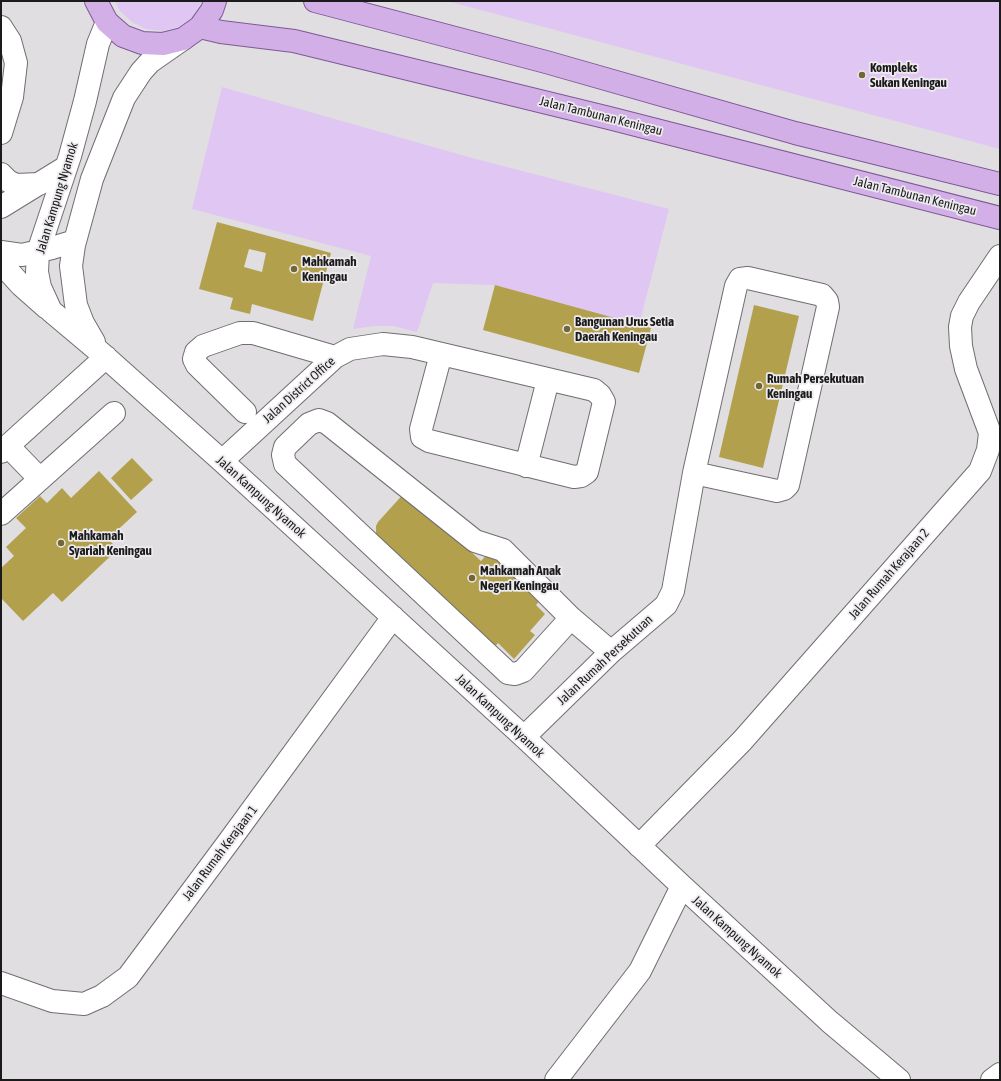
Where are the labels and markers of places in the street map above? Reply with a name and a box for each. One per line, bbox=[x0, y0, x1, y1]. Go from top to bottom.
place label: Kompleks Sukan Keningau bbox=[870, 60, 947, 91]
marker: Kompleks Sukan Keningau bbox=[857, 70, 867, 80]
place label: Mahkamah Keningau bbox=[302, 254, 357, 285]
marker: Mahkamah Keningau bbox=[289, 264, 299, 274]
place label: Bangunan Urus Setia Daerah Keningau bbox=[575, 314, 674, 345]
marker: Bangunan Urus Setia Daerah Keningau bbox=[562, 324, 572, 334]
place label: Rumah Persekutuan Keningau bbox=[767, 371, 864, 402]
marker: Rumah Persekutuan Keningau bbox=[754, 381, 764, 391]
place label: Mahkamah Syariah Keningau bbox=[69, 528, 152, 559]
marker: Mahkamah Syariah Keningau bbox=[56, 538, 66, 548]
place label: Mahkamah Anak Negeri Keningau bbox=[480, 563, 561, 594]
marker: Mahkamah Anak Negeri Keningau bbox=[467, 573, 477, 583]

